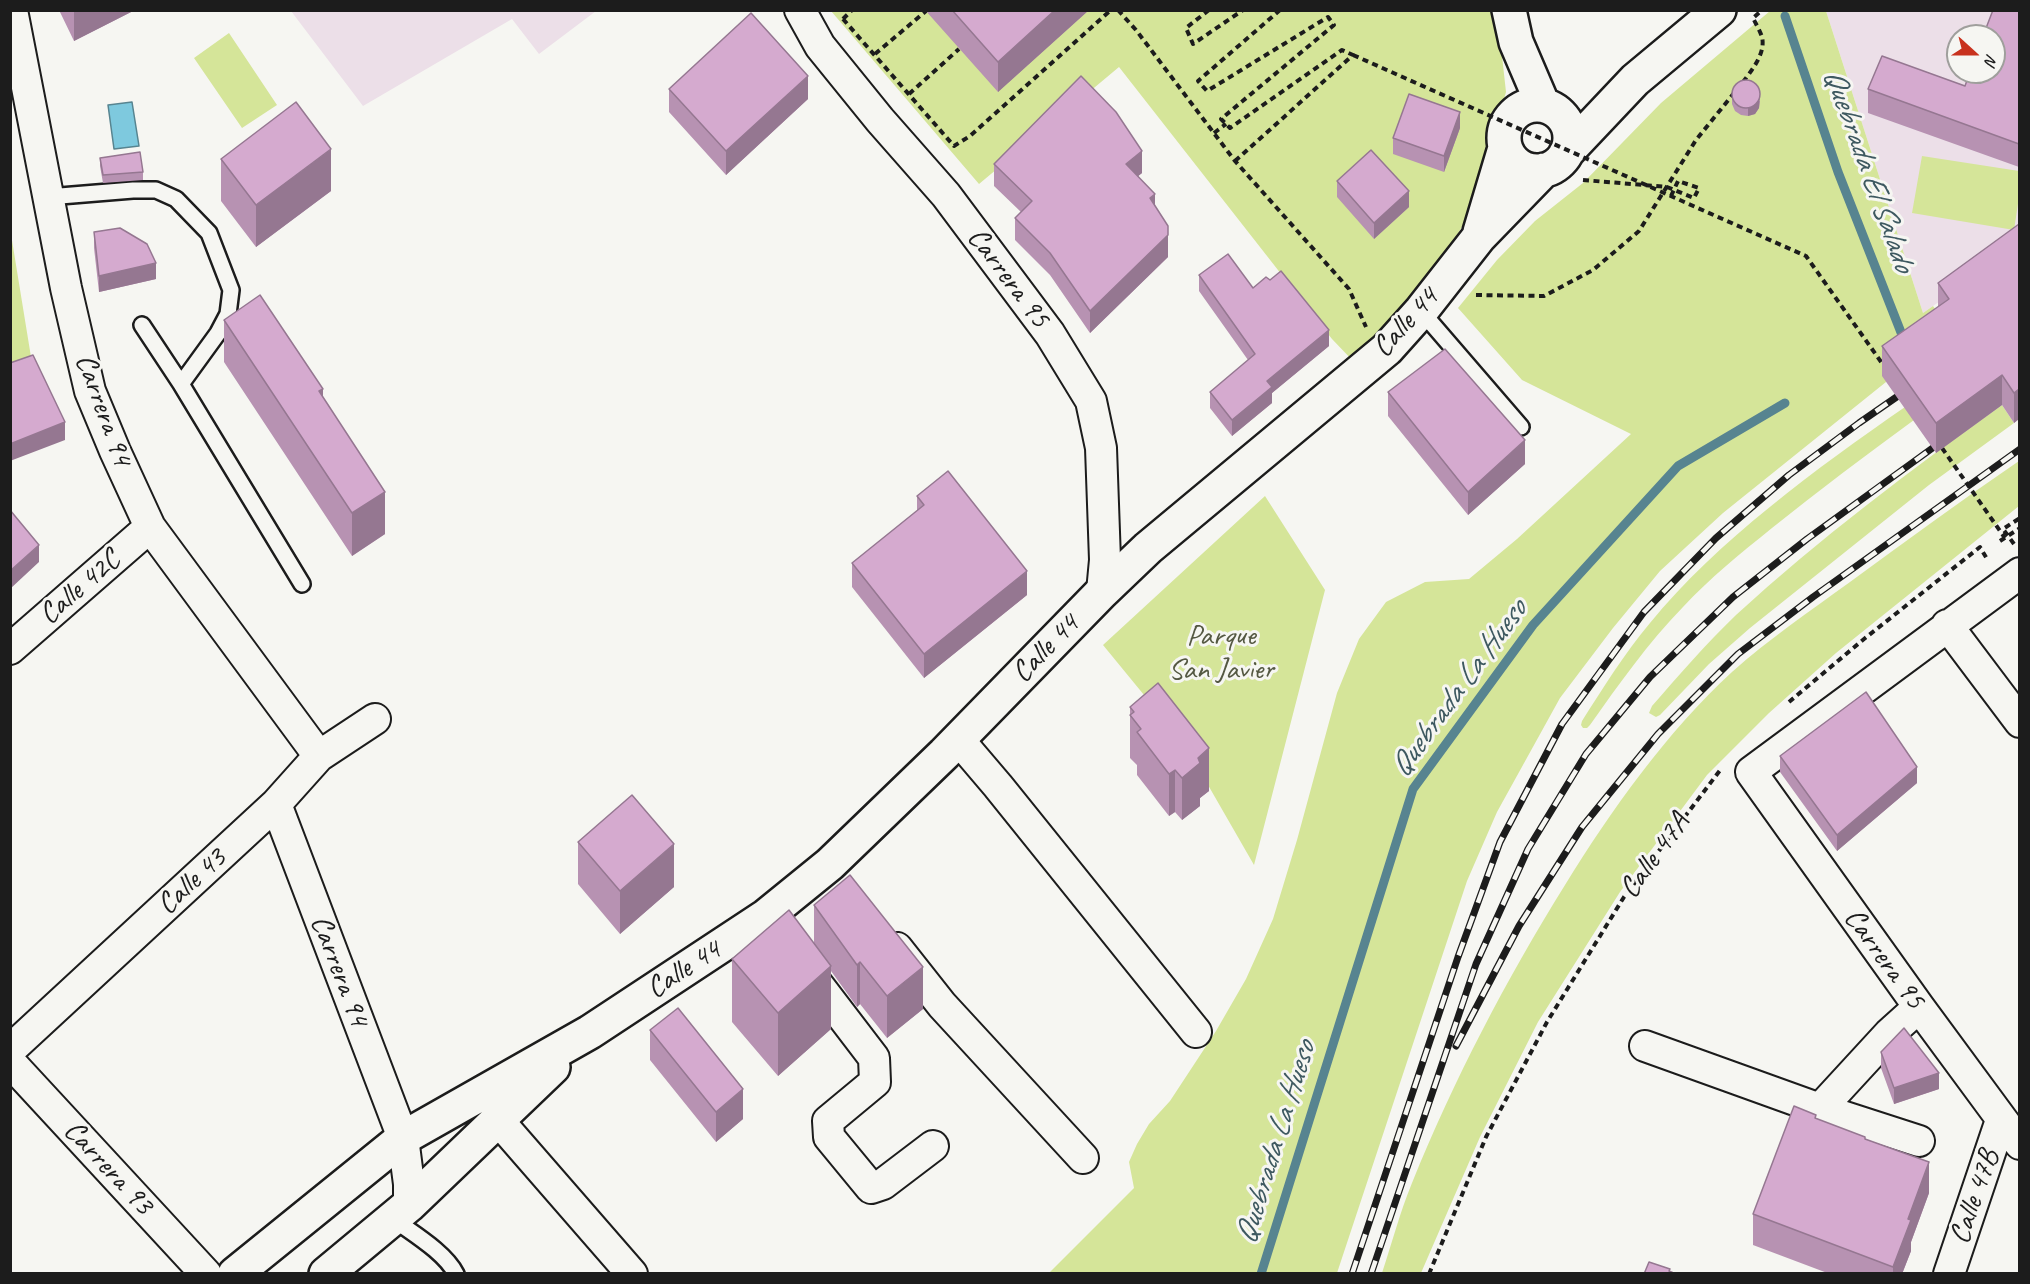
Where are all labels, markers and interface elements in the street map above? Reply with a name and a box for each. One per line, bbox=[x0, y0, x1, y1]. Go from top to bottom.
north arrow bbox=[1946, 24, 2006, 84]
text: N bbox=[1980, 52, 2002, 68]
water label: Quebrada El Salado bbox=[1814, 64, 1922, 276]
street label: Carrera 95 bbox=[959, 221, 1057, 335]
street label: Calle 44 bbox=[1365, 281, 1447, 365]
street label: Carrera 94 bbox=[66, 349, 140, 471]
street label: Calle 42C bbox=[32, 543, 128, 633]
water label: Quebrada La Hueso bbox=[1382, 593, 1536, 785]
street label: Calle 44 bbox=[1005, 607, 1087, 691]
park label: Parque San Javier bbox=[1168, 618, 1274, 688]
street label: Calle 47A bbox=[1612, 806, 1698, 906]
street label: Calle 43 bbox=[150, 841, 234, 923]
street label: Carrera 95 bbox=[1835, 902, 1933, 1016]
street label: Carrera 94 bbox=[301, 910, 377, 1032]
street label: Calle 44 bbox=[640, 933, 728, 1007]
water label: Quebrada La Hueso bbox=[1227, 1037, 1325, 1249]
street label: Carrera 93 bbox=[55, 1113, 161, 1223]
street label: Calle 47B bbox=[1942, 1145, 2008, 1249]

